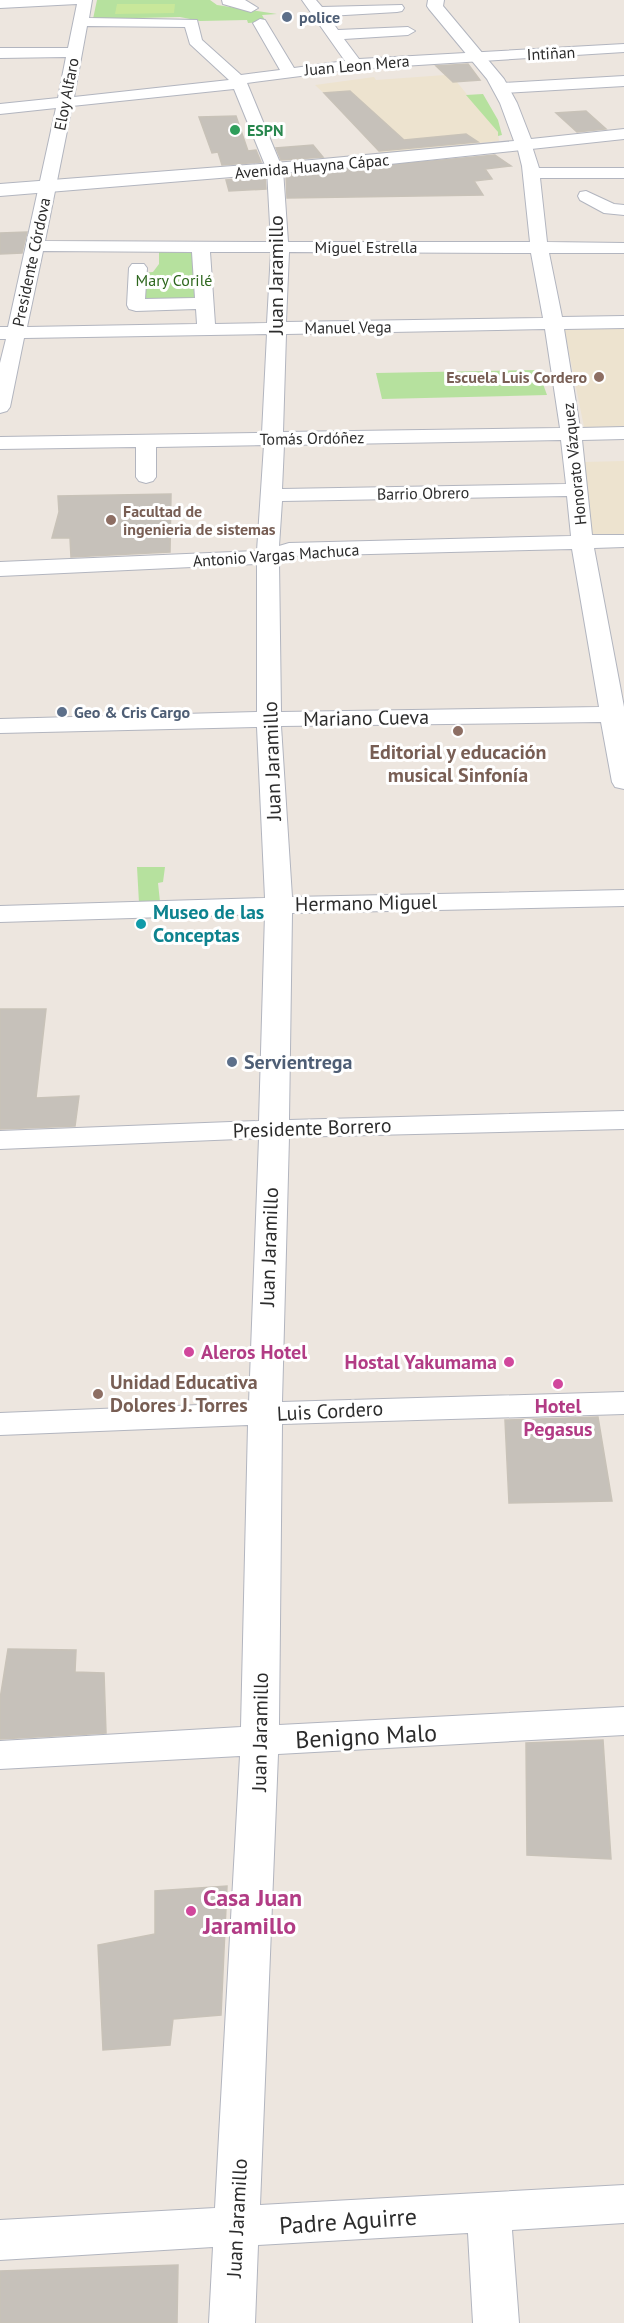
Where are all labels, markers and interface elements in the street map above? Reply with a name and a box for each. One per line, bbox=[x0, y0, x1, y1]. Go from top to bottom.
place label: police bbox=[299, 7, 340, 27]
marker: police bbox=[280, 10, 294, 24]
street label: Intiñan bbox=[526, 42, 576, 64]
street label: Juan Leon Mera bbox=[303, 50, 410, 80]
street label: Eloy Alfaro bbox=[49, 56, 83, 132]
place label: ESPN bbox=[247, 120, 284, 140]
marker: ESPN bbox=[228, 123, 242, 137]
street label: Avenida Huayna Cápac bbox=[234, 149, 390, 183]
street label: Presidente Córdova bbox=[8, 196, 54, 328]
street label: Juan Jaramillo bbox=[263, 215, 289, 336]
street label: Miguel Estrella bbox=[315, 237, 417, 257]
park label: Mary Corilé bbox=[136, 270, 212, 290]
street label: Manuel Vega bbox=[304, 316, 392, 338]
place label: Escuela Luis Cordero bbox=[446, 367, 587, 387]
marker: Escuela Luis Cordero bbox=[592, 370, 606, 384]
street label: Honorato Vázquez bbox=[558, 402, 590, 526]
street label: Tomás Ordóñez bbox=[259, 427, 365, 449]
street label: Barrio Obrero bbox=[377, 482, 469, 504]
place label: Facultad de ingenieria de sistemas bbox=[123, 501, 276, 539]
marker: Facultad de ingenieria de sistemas bbox=[104, 513, 118, 527]
street label: Antonio Vargas Machuca bbox=[192, 539, 360, 571]
street label: Juan Jaramillo bbox=[257, 701, 287, 822]
place label: Geo & Cris Cargo bbox=[74, 702, 190, 722]
street label: Mariano Cueva bbox=[303, 704, 429, 732]
marker: Geo & Cris Cargo bbox=[55, 705, 69, 719]
marker: Editorial y educación musical Sinfonía bbox=[451, 724, 465, 738]
place label: Editorial y educación musical Sinfonía bbox=[370, 739, 546, 788]
street label: Hermano Miguel bbox=[295, 889, 438, 917]
place label: Museo de las Conceptas bbox=[153, 899, 264, 948]
marker: Museo de las Conceptas bbox=[134, 917, 148, 931]
place label: Servientrega bbox=[244, 1049, 353, 1075]
marker: Servientrega bbox=[225, 1055, 239, 1069]
street label: Presidente Borrero bbox=[232, 1112, 392, 1144]
street label: Juan Jaramillo bbox=[254, 1187, 284, 1308]
place label: Aleros Hotel bbox=[201, 1339, 307, 1365]
marker: Aleros Hotel bbox=[182, 1345, 196, 1359]
place label: Hostal Yakumama bbox=[345, 1349, 497, 1375]
marker: Hostal Yakumama bbox=[502, 1355, 516, 1369]
place label: Unidad Educativa Dolores J. Torres bbox=[110, 1369, 258, 1418]
marker: Hotel Pegasus bbox=[551, 1377, 565, 1391]
marker: Unidad Educativa Dolores J. Torres bbox=[91, 1387, 105, 1401]
place label: Hotel Pegasus bbox=[523, 1393, 593, 1442]
street label: Luis Cordero bbox=[276, 1395, 384, 1427]
street label: Juan Jaramillo bbox=[246, 1672, 274, 1793]
street label: Benigno Malo bbox=[294, 1717, 438, 1755]
place label: Casa Juan Jaramillo bbox=[202, 1882, 302, 1941]
marker: Casa Juan Jaramillo bbox=[184, 1904, 198, 1918]
street label: Juan Jaramillo bbox=[221, 2158, 253, 2279]
street label: Padre Aguirre bbox=[278, 2201, 418, 2241]

